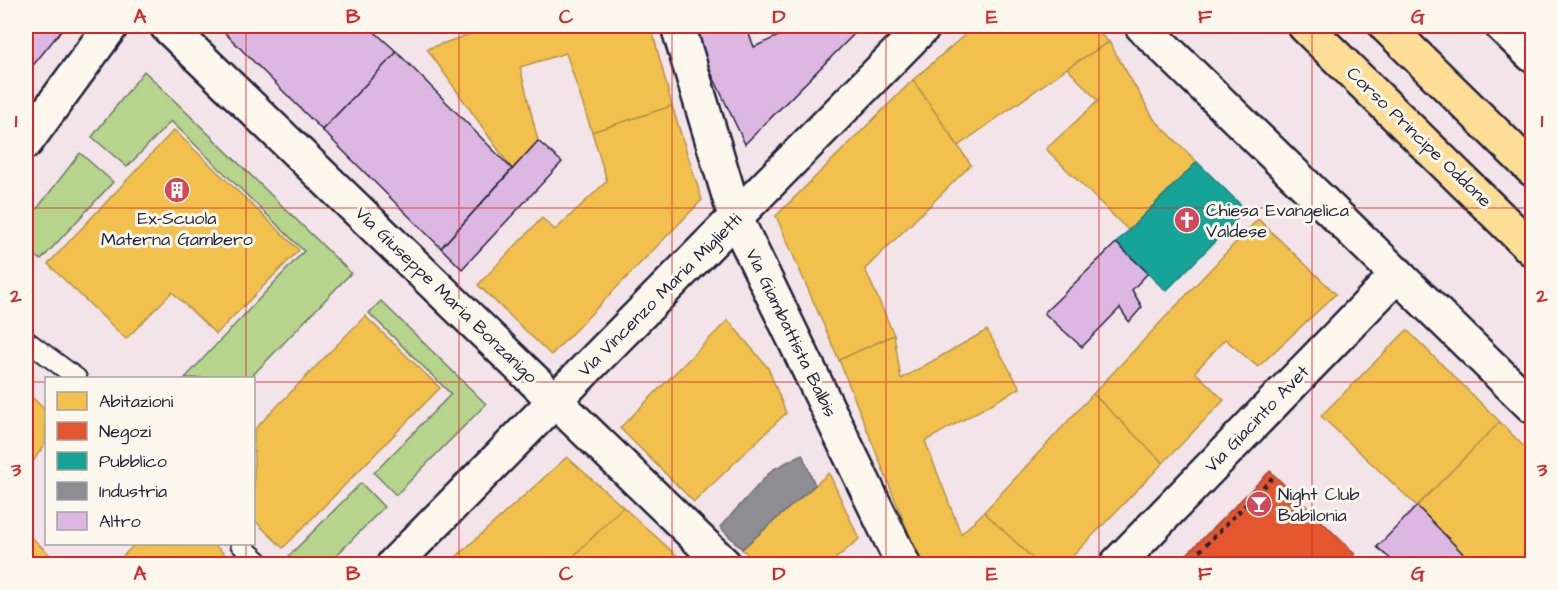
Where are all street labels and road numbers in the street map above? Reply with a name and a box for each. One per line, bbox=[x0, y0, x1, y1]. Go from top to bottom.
street label: Corso Principe Oddone bbox=[1341, 61, 1497, 213]
street label: Via Giuseppe Maria Bonzanigo bbox=[349, 201, 543, 390]
street label: Via Vincenzo Maria Miglietti bbox=[573, 207, 748, 383]
street label: Via Giambattista Balbis bbox=[739, 245, 843, 421]
street label: Via Giacinto Avet bbox=[1199, 359, 1315, 478]

